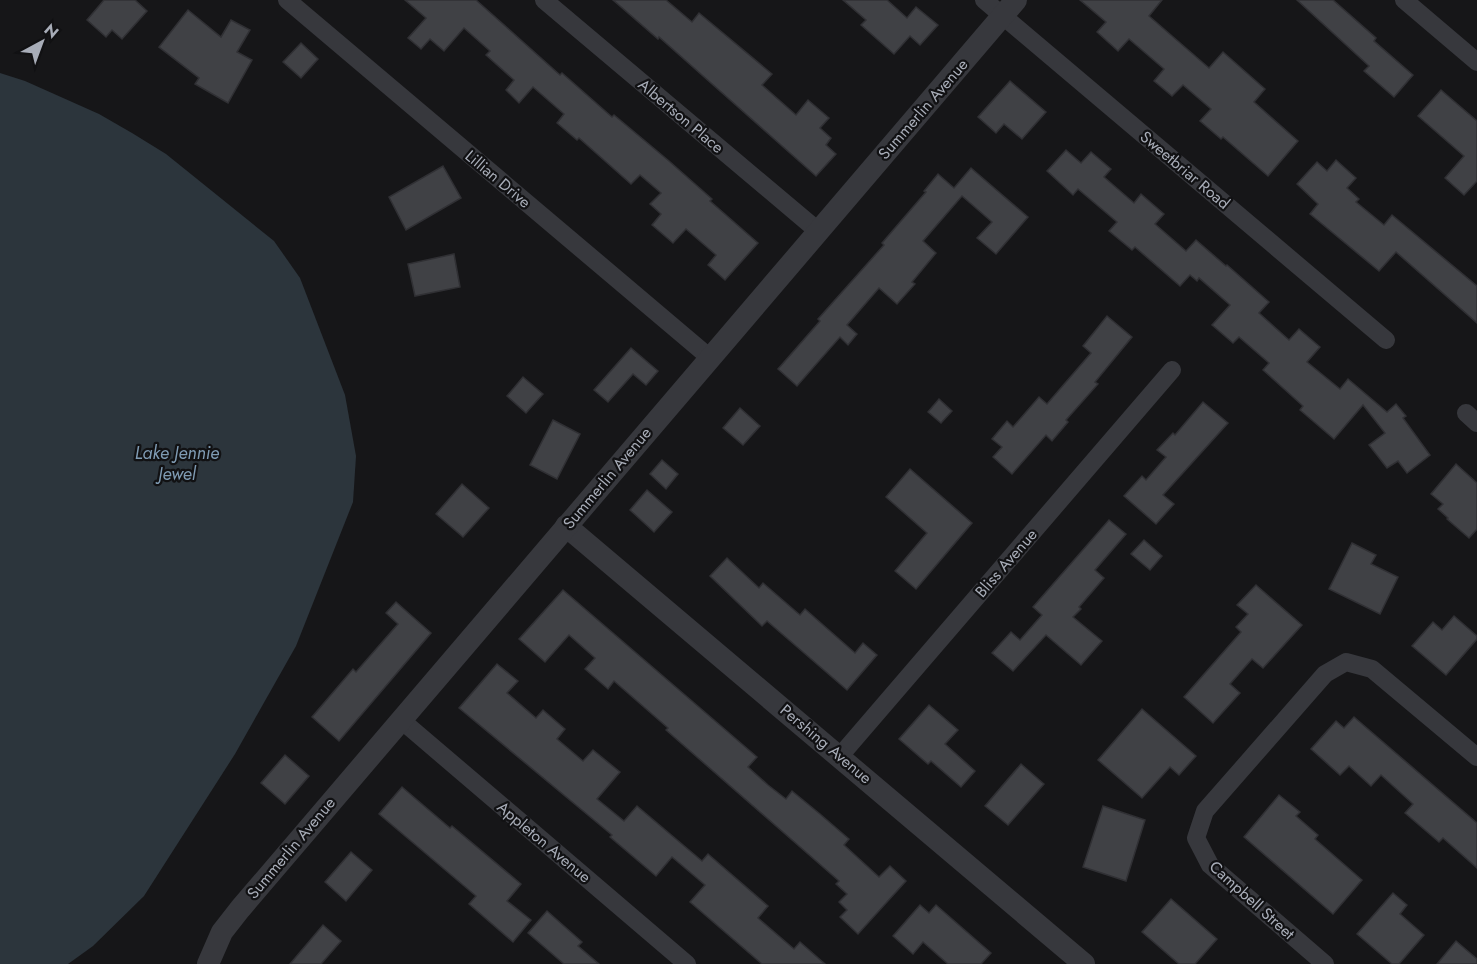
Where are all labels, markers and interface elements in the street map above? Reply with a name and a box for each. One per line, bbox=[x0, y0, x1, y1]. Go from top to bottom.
north arrow bbox=[12, 12, 72, 72]
text: N bbox=[39, 18, 64, 44]
street label: Summerlin Avenue bbox=[873, 54, 973, 164]
street label: Albertson Place bbox=[633, 73, 729, 159]
street label: Sweetbriar Road bbox=[1135, 126, 1235, 214]
street label: Lillian Drive bbox=[460, 145, 536, 213]
street label: Summerlin Avenue bbox=[557, 422, 657, 534]
water label: Lake Jennie Jewel bbox=[135, 440, 219, 487]
street label: Bliss Avenue bbox=[970, 524, 1042, 602]
street label: Pershing Avenue bbox=[775, 699, 877, 789]
street label: Summerlin Avenue bbox=[241, 792, 341, 904]
street label: Appleton Avenue bbox=[492, 796, 596, 888]
street label: Campbell Street bbox=[1204, 855, 1300, 945]

